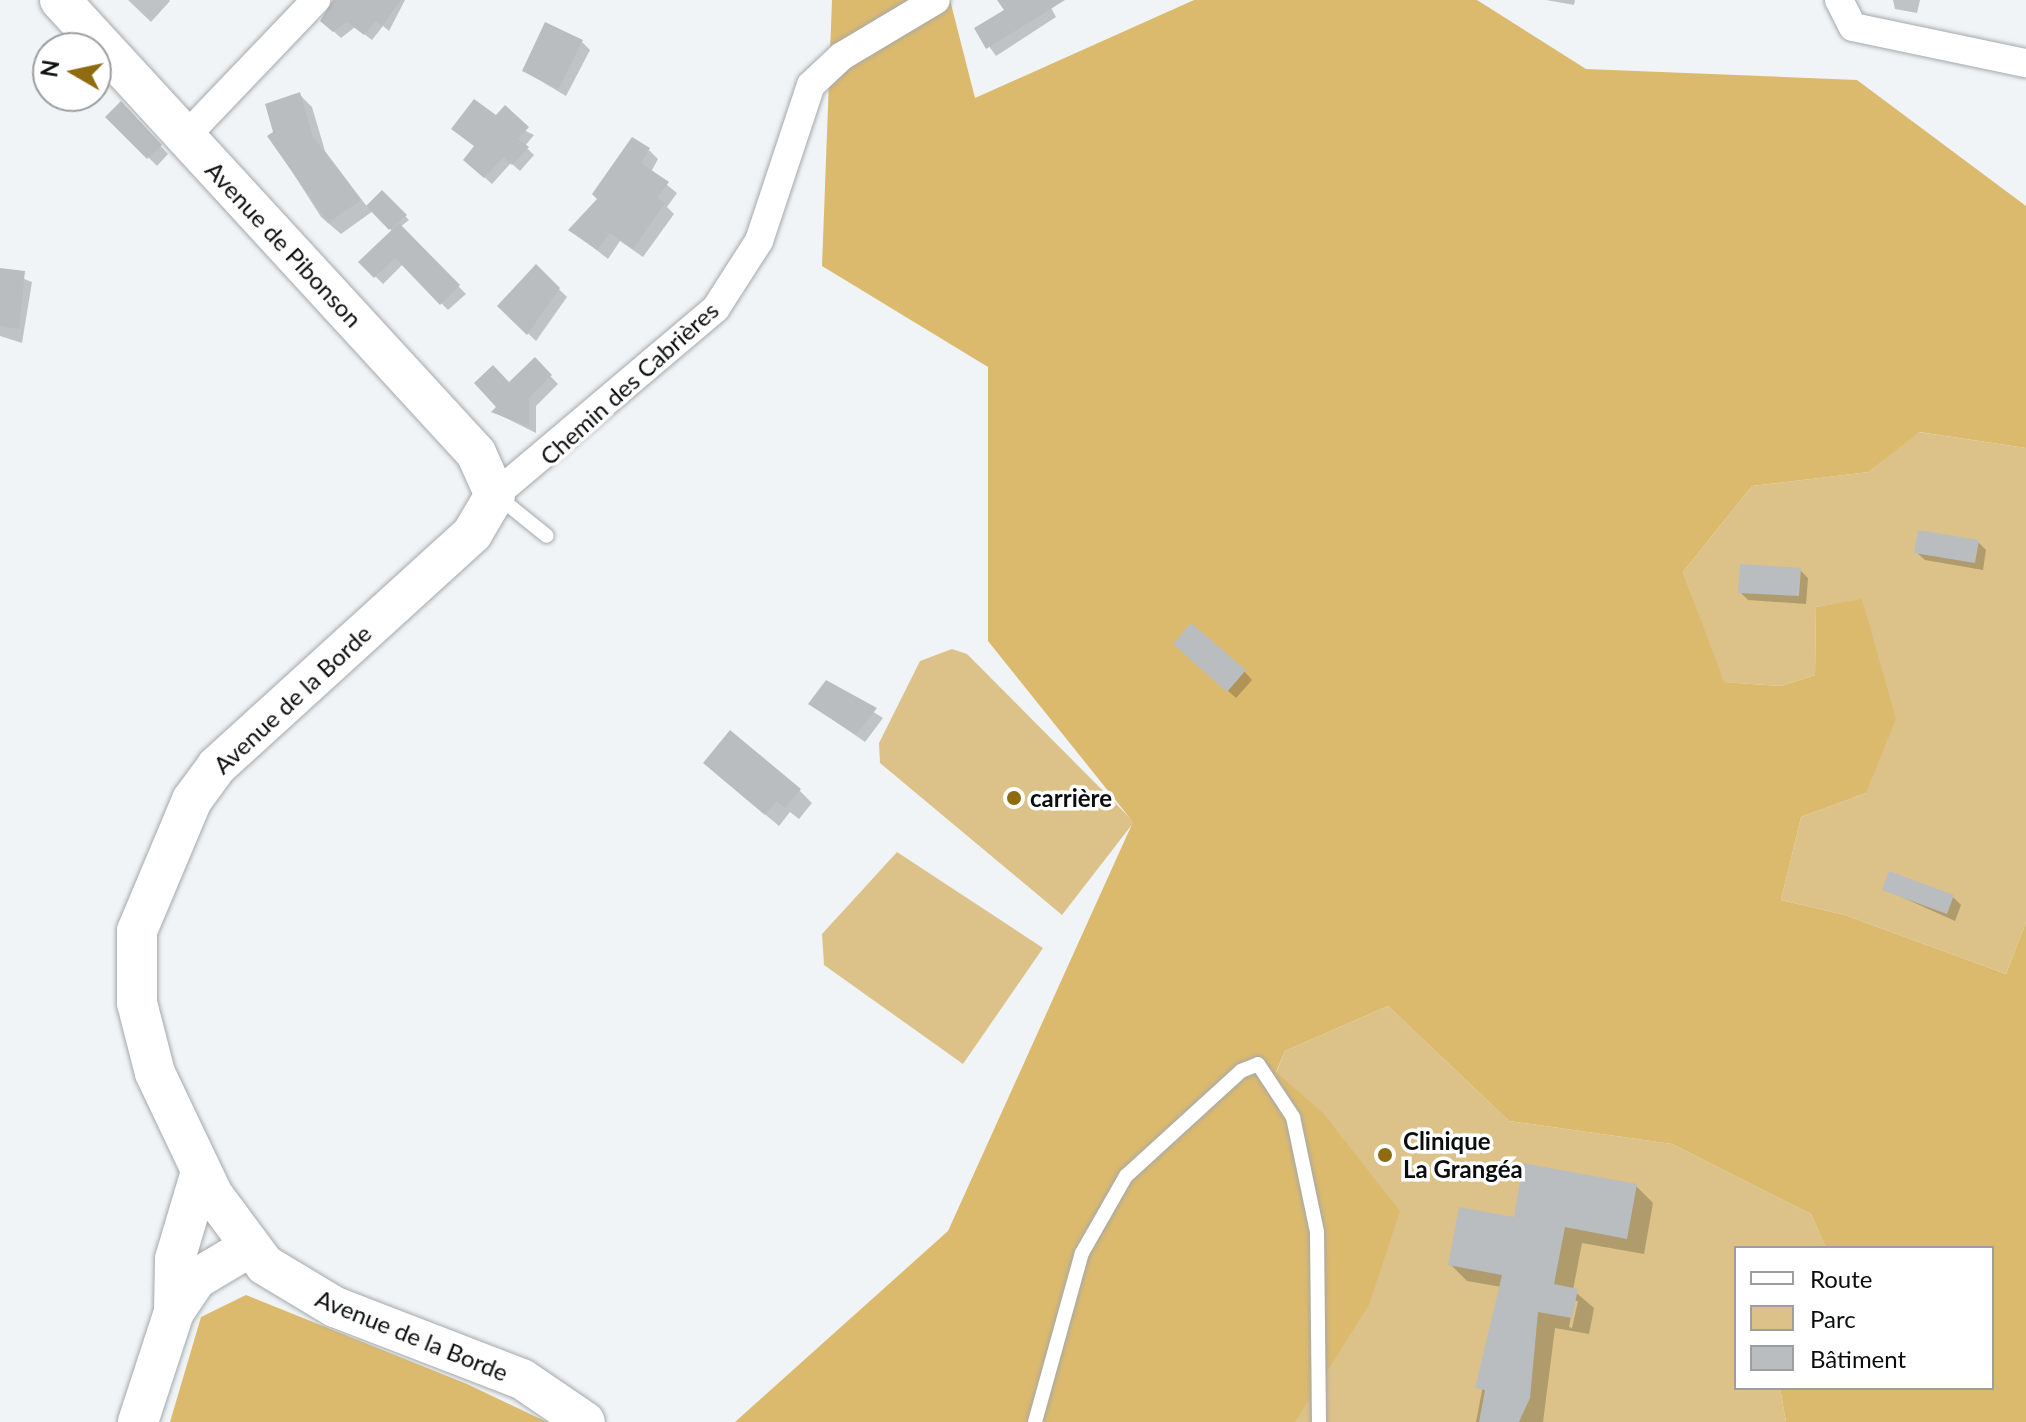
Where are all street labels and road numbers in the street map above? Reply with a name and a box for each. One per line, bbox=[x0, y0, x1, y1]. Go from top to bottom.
street label: Avenue de Pibonson bbox=[200, 155, 368, 333]
street label: Chemin des Cabrières bbox=[534, 295, 724, 471]
street label: Avenue de la Borde bbox=[207, 619, 377, 779]
street label: Avenue de la Borde bbox=[312, 1283, 512, 1387]

